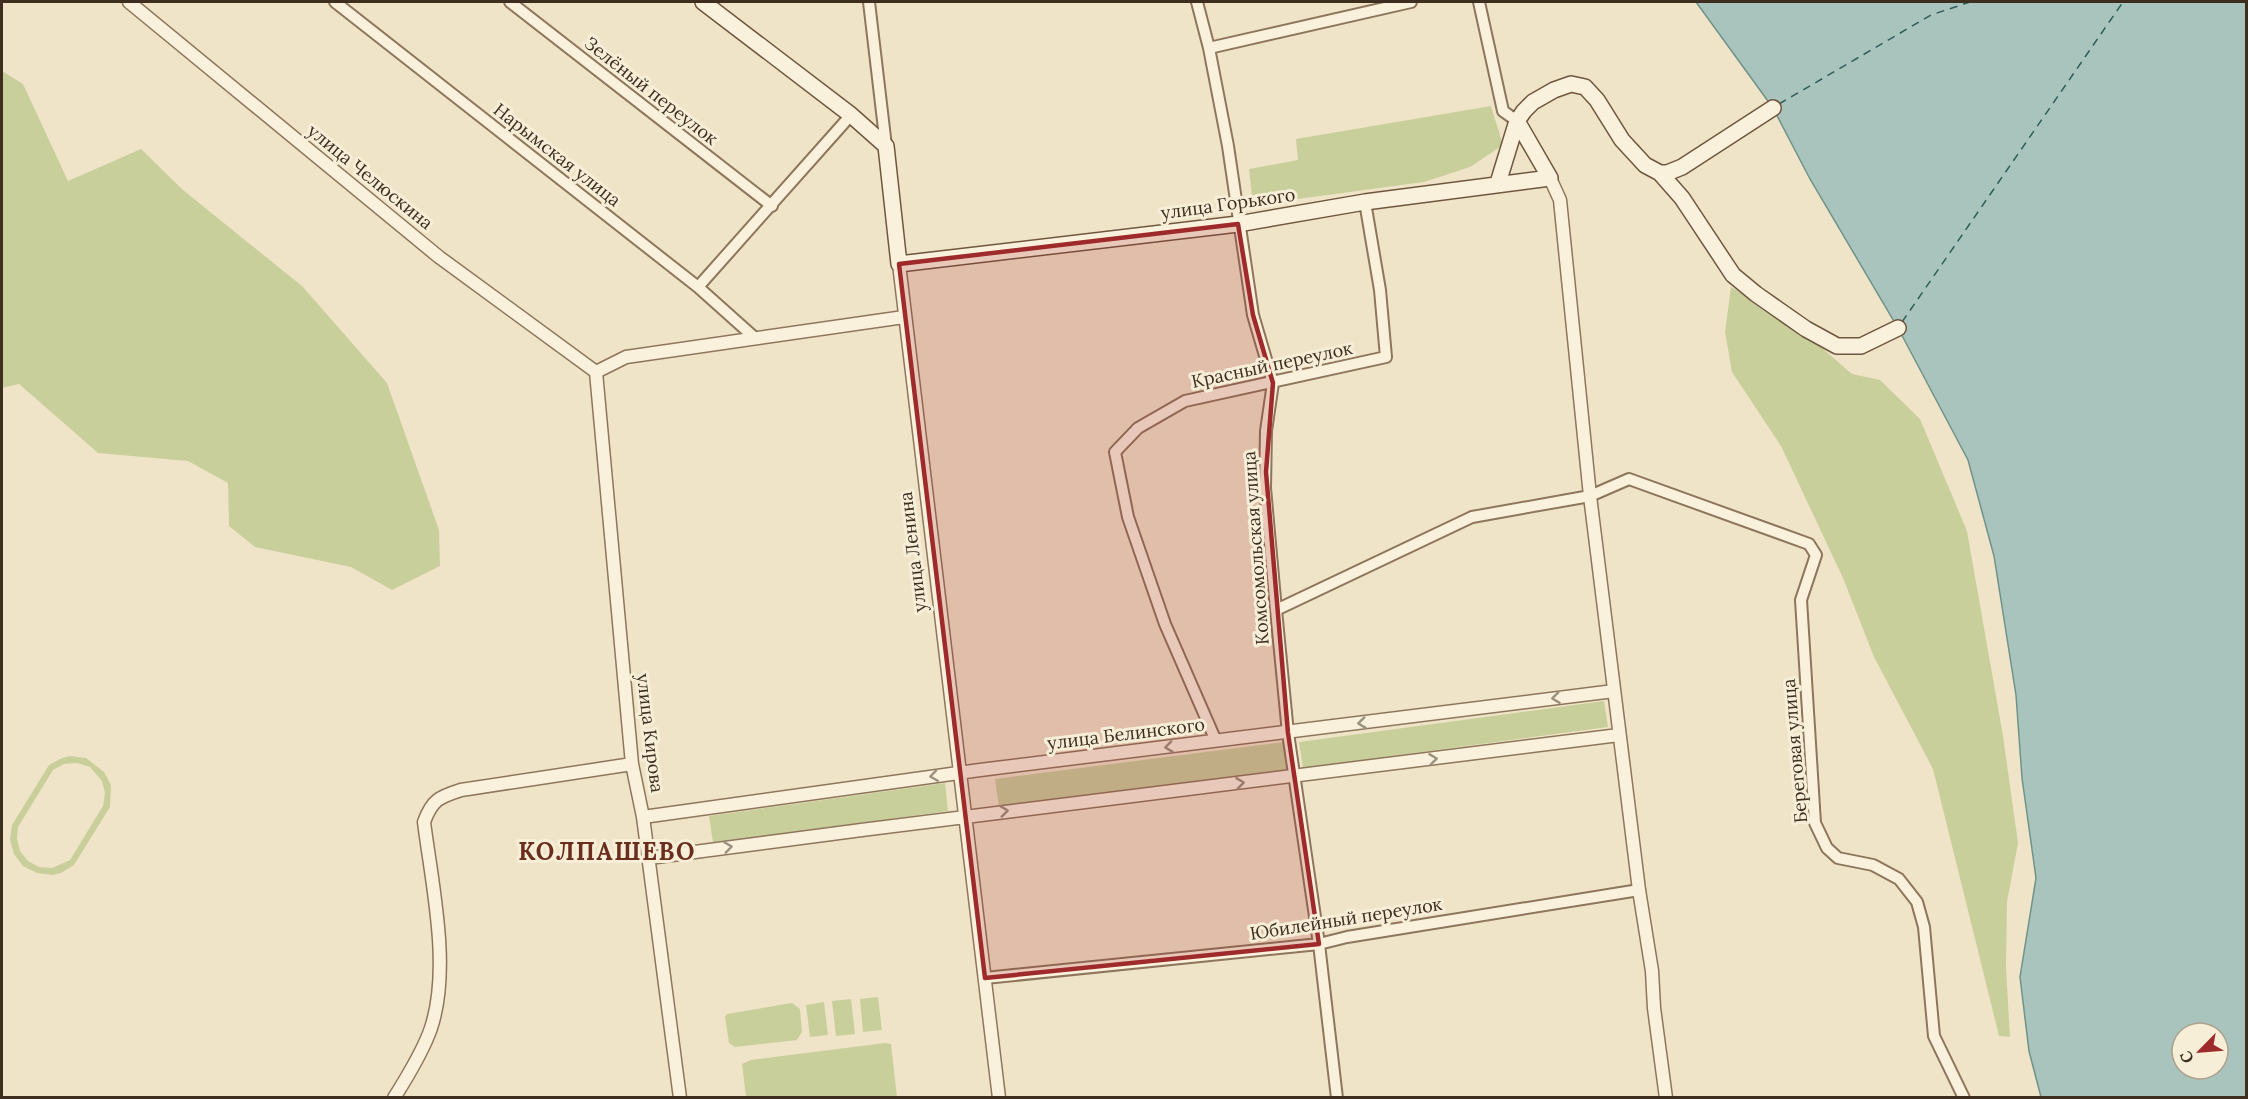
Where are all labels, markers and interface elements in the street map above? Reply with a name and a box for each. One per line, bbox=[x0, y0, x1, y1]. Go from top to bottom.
street label: Зелёный переулок bbox=[580, 31, 723, 150]
street label: Нарымская улица bbox=[489, 98, 626, 212]
street label: улица Челюскина bbox=[303, 119, 438, 234]
street label: улица Горького bbox=[1159, 183, 1297, 224]
street label: Красный переулок bbox=[1189, 336, 1355, 393]
street label: Комсомольская улица bbox=[1237, 450, 1274, 646]
street label: улица Ленина bbox=[894, 490, 931, 614]
street label: улица Кирова bbox=[632, 672, 669, 794]
street label: Береговая улица bbox=[1777, 678, 1812, 824]
one-way arrow bbox=[1551, 692, 1560, 704]
street label: улица Белинского bbox=[1046, 712, 1206, 755]
one-way arrow bbox=[1358, 717, 1367, 729]
one-way arrow bbox=[1164, 740, 1173, 753]
one-way arrow bbox=[1429, 754, 1438, 766]
one-way arrow bbox=[929, 769, 938, 782]
one-way arrow bbox=[1235, 778, 1244, 790]
one-way arrow bbox=[1000, 805, 1009, 817]
district label: КОЛПАШЕВО bbox=[518, 836, 696, 867]
one-way arrow bbox=[723, 842, 732, 854]
street label: Юбилейный переулок bbox=[1248, 892, 1444, 945]
north arrow bbox=[2170, 1021, 2230, 1081]
text: С bbox=[2175, 1048, 2198, 1067]

